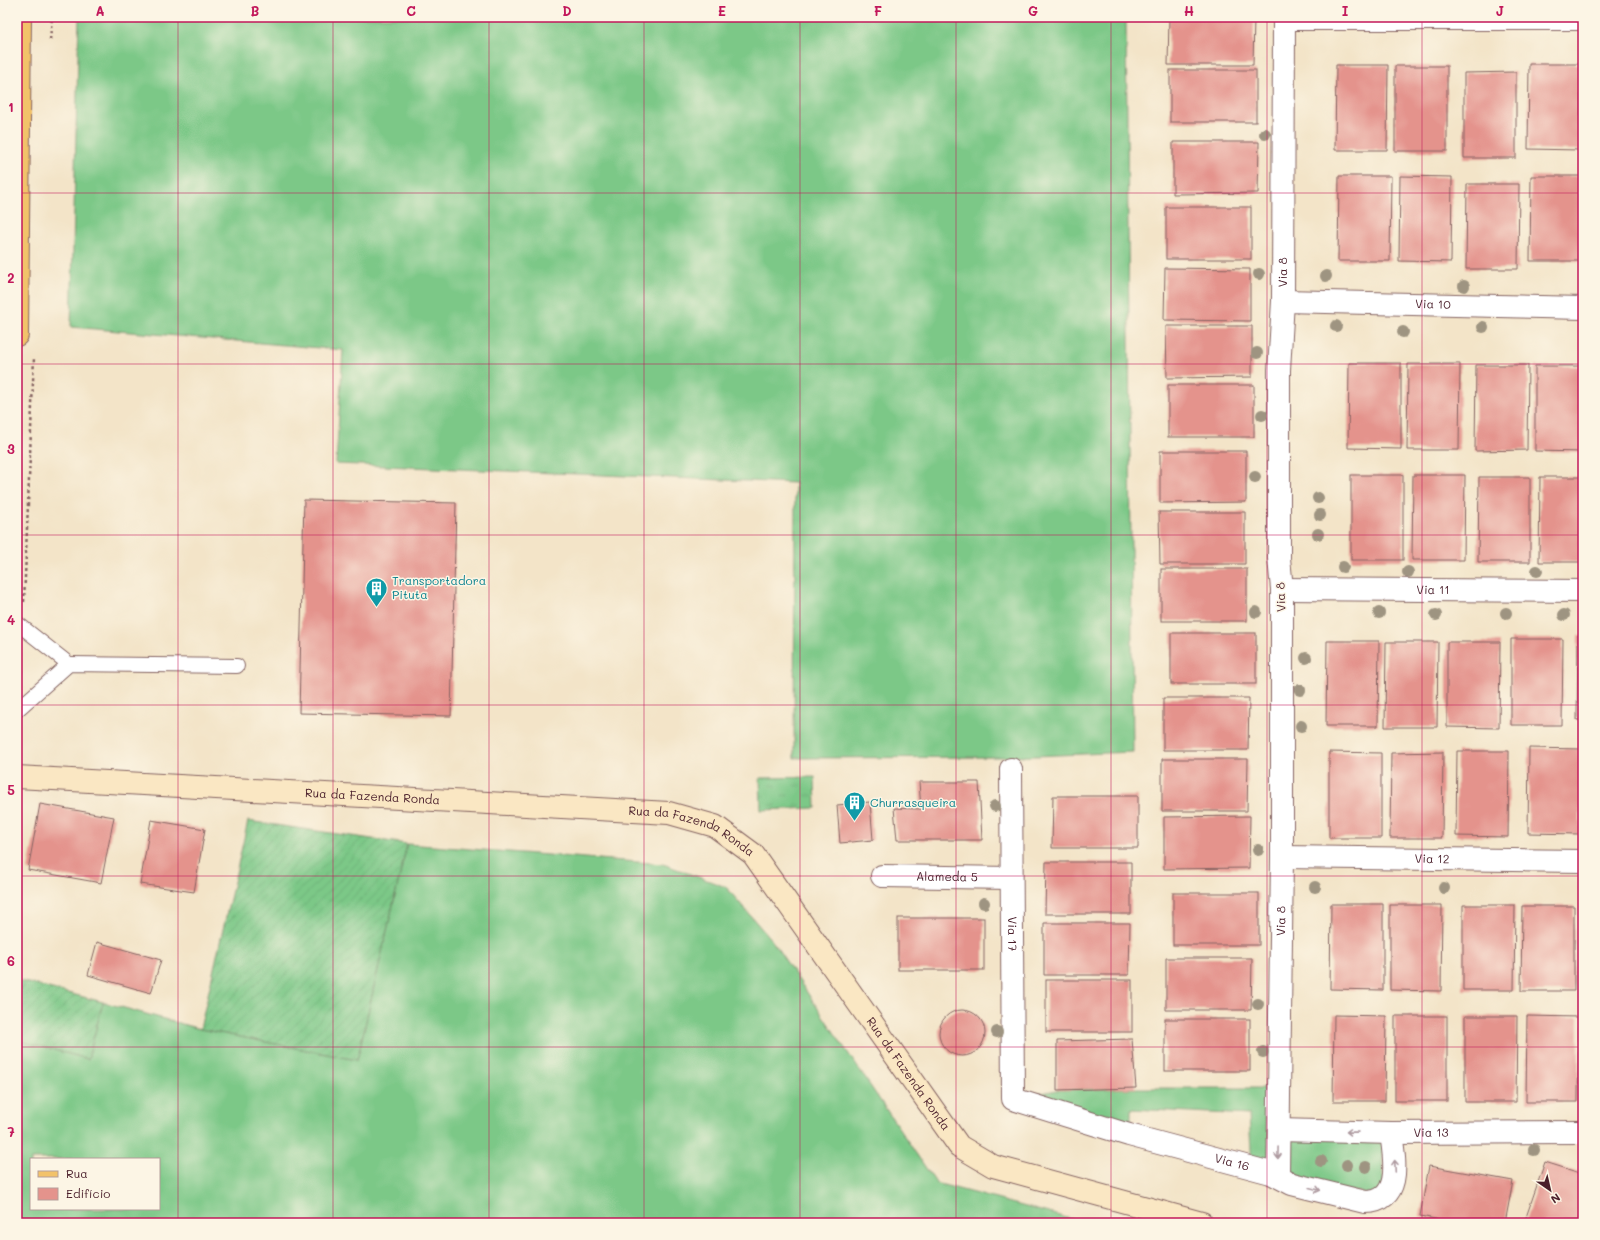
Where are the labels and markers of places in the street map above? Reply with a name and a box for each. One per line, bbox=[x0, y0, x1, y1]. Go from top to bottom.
place label: Transportadora Pituta bbox=[392, 572, 486, 602]
building icon: Transportadora Pituta bbox=[364, 575, 390, 608]
building icon: Churrasqueira bbox=[842, 790, 868, 823]
place label: Churrasqueira bbox=[870, 794, 956, 810]

